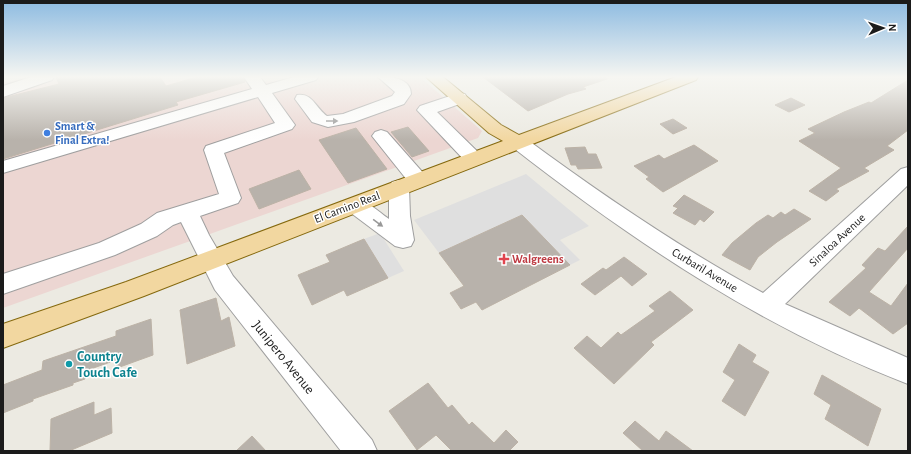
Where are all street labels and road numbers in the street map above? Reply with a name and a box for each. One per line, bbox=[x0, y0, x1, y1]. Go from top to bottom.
street label: El Camino Real bbox=[313, 189, 381, 225]
street label: Sinaloa Avenue bbox=[807, 211, 867, 269]
street label: Curbaril Avenue bbox=[670, 246, 740, 294]
street label: Junipero Avenue bbox=[249, 318, 317, 397]

